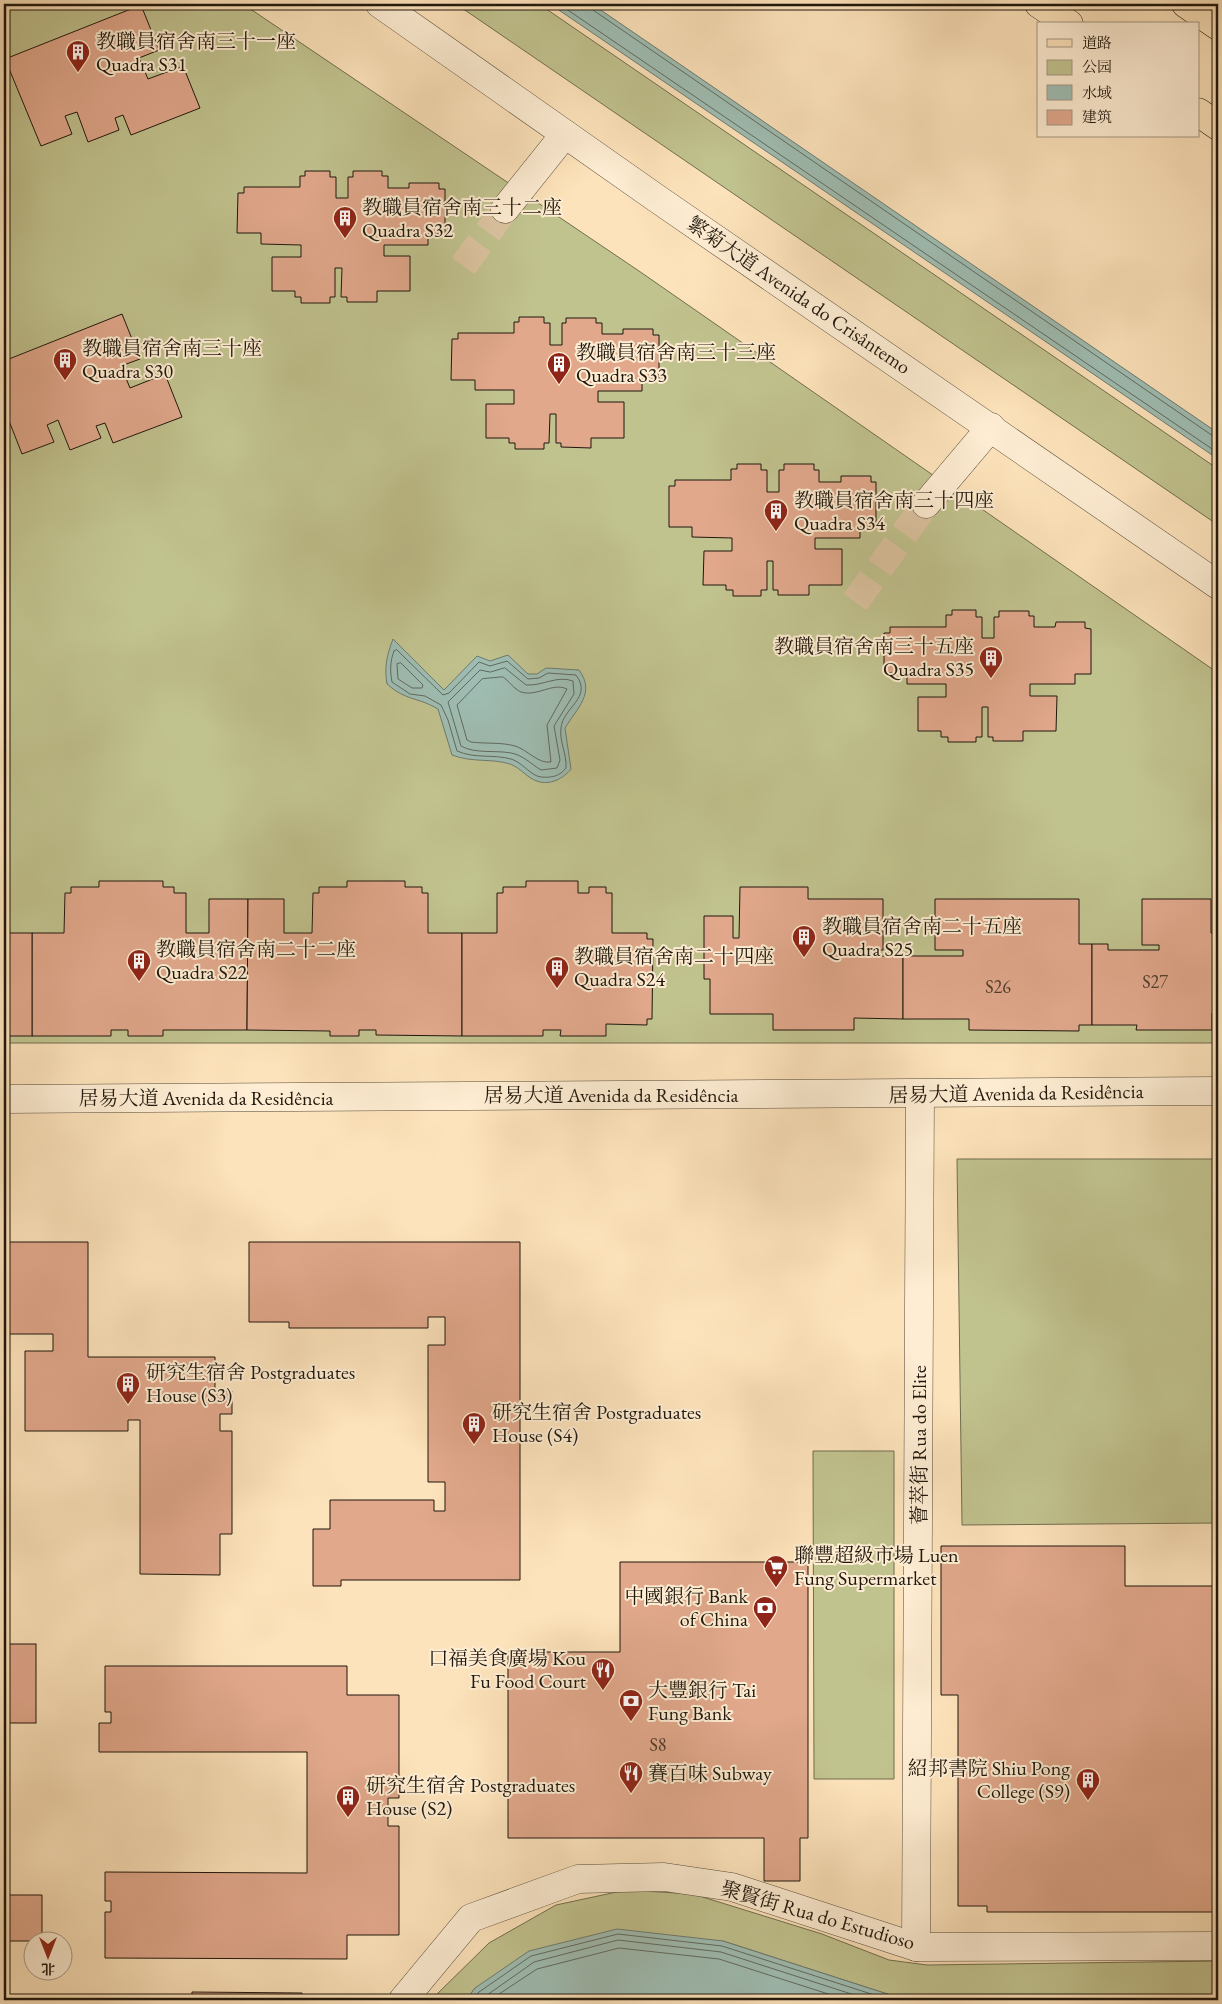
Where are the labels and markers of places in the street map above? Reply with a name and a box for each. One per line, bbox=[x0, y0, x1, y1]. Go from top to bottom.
place label: 教職員宿舍南三十一座 Quadra S31 bbox=[96, 28, 296, 77]
building icon: 教職員宿舍南三十一座 Quadra S31 bbox=[65, 39, 91, 73]
place label: 教職員宿舍南三十二座 Quadra S32 bbox=[362, 194, 562, 243]
building icon: 教職員宿舍南三十二座 Quadra S32 bbox=[332, 205, 358, 239]
place label: 教職員宿舍南三十座 Quadra S30 bbox=[82, 335, 262, 384]
place label: 教職員宿舍南三十三座 Quadra S33 bbox=[576, 339, 776, 388]
building icon: 教職員宿舍南三十座 Quadra S30 bbox=[52, 347, 78, 381]
building icon: 教職員宿舍南三十三座 Quadra S33 bbox=[546, 351, 572, 385]
place label: 教職員宿舍南三十四座 Quadra S34 bbox=[794, 487, 994, 536]
building icon: 教職員宿舍南三十四座 Quadra S34 bbox=[763, 498, 789, 532]
place label: 教職員宿舍南三十五座 Quadra S35 bbox=[774, 633, 974, 682]
building icon: 教職員宿舍南三十五座 Quadra S35 bbox=[978, 645, 1004, 679]
place label: 教職員宿舍南二十五座 Quadra S25 bbox=[822, 913, 1022, 962]
building icon: 教職員宿舍南二十五座 Quadra S25 bbox=[791, 924, 817, 958]
place label: 教職員宿舍南二十二座 Quadra S22 bbox=[156, 936, 356, 985]
place label: 教職員宿舍南二十四座 Quadra S24 bbox=[574, 943, 774, 992]
building icon: 教職員宿舍南二十二座 Quadra S22 bbox=[126, 948, 152, 982]
building icon: 教職員宿舍南二十四座 Quadra S24 bbox=[544, 955, 570, 989]
place label: 研究生宿舍 Postgraduates House (S3) bbox=[146, 1359, 355, 1408]
building icon: 研究生宿舍 Postgraduates House (S3) bbox=[115, 1371, 141, 1405]
place label: 研究生宿舍 Postgraduates House (S4) bbox=[492, 1399, 701, 1448]
building icon: 研究生宿舍 Postgraduates House (S4) bbox=[461, 1411, 487, 1445]
place label: 聯豐超級市場 Luen Fung Supermarket bbox=[794, 1542, 959, 1591]
supermarket icon: 聯豐超級市場 Luen Fung Supermarket bbox=[763, 1554, 789, 1588]
place label: 中國銀行 Bank of China bbox=[624, 1583, 749, 1632]
bank icon: 中國銀行 Bank of China bbox=[752, 1595, 778, 1629]
place label: 口福美食廣場 Kou Fu Food Court bbox=[428, 1645, 587, 1694]
restaurant icon: 口福美食廣場 Kou Fu Food Court bbox=[590, 1657, 616, 1691]
place label: 大豐銀行 Tai Fung Bank bbox=[648, 1677, 756, 1726]
bank icon: 大豐銀行 Tai Fung Bank bbox=[618, 1688, 644, 1722]
place label: 紹邦書院 Shiu Pong College (S9) bbox=[908, 1755, 1070, 1804]
restaurant icon: 賽百味 Subway bbox=[618, 1760, 644, 1794]
place label: 賽百味 Subway bbox=[648, 1760, 772, 1786]
building icon: 紹邦書院 Shiu Pong College (S9) bbox=[1075, 1767, 1101, 1801]
place label: 研究生宿舍 Postgraduates House (S2) bbox=[366, 1772, 575, 1821]
building icon: 研究生宿舍 Postgraduates House (S2) bbox=[335, 1784, 361, 1818]

